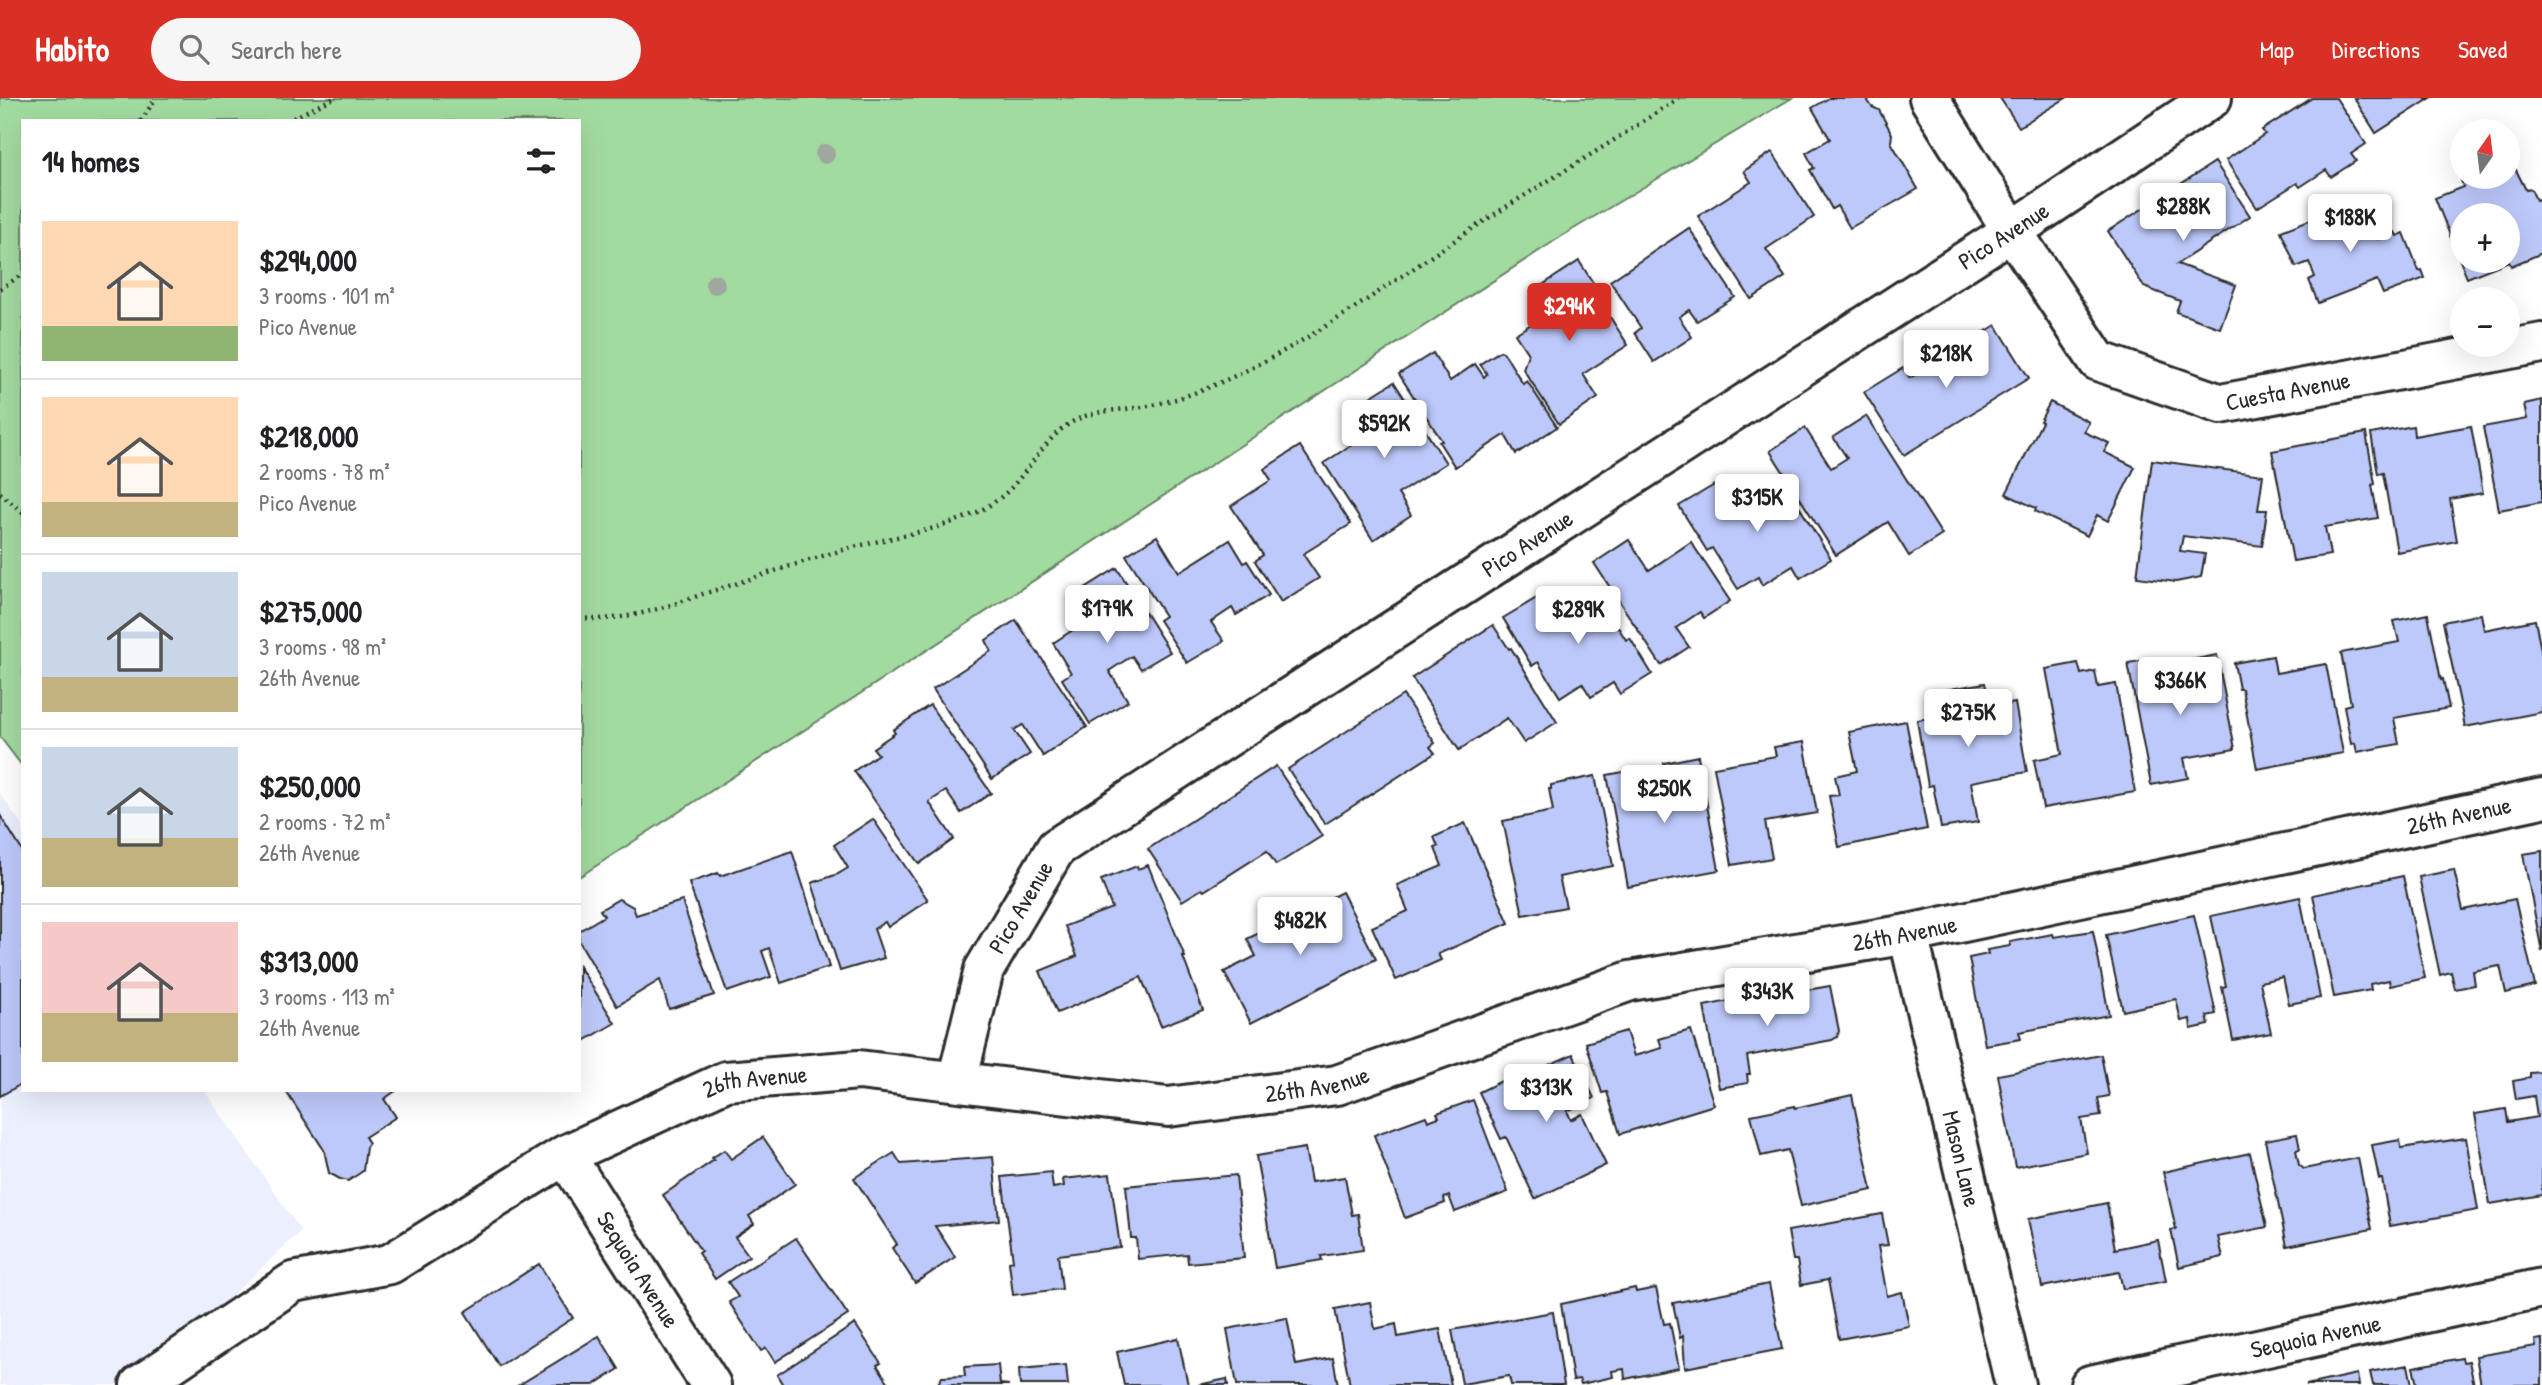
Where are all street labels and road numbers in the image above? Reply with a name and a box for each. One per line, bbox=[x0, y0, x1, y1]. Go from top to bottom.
street label: Pico Avenue bbox=[1952, 194, 2055, 277]
street label: Cuesta Avenue bbox=[2223, 363, 2353, 418]
street label: Pico Avenue bbox=[1475, 501, 1579, 584]
street label: 26th Avenue bbox=[2404, 788, 2514, 842]
street label: Pico Avenue bbox=[980, 854, 1060, 959]
street label: 26th Avenue bbox=[1850, 907, 1960, 958]
street label: 26th Avenue bbox=[697, 1057, 809, 1105]
street label: 26th Avenue bbox=[1263, 1058, 1374, 1109]
street label: Mason Lane bbox=[1935, 1107, 1989, 1210]
street label: Sequoia Avenue bbox=[590, 1205, 688, 1334]
street label: Sequoia Avenue bbox=[2248, 1306, 2384, 1365]

